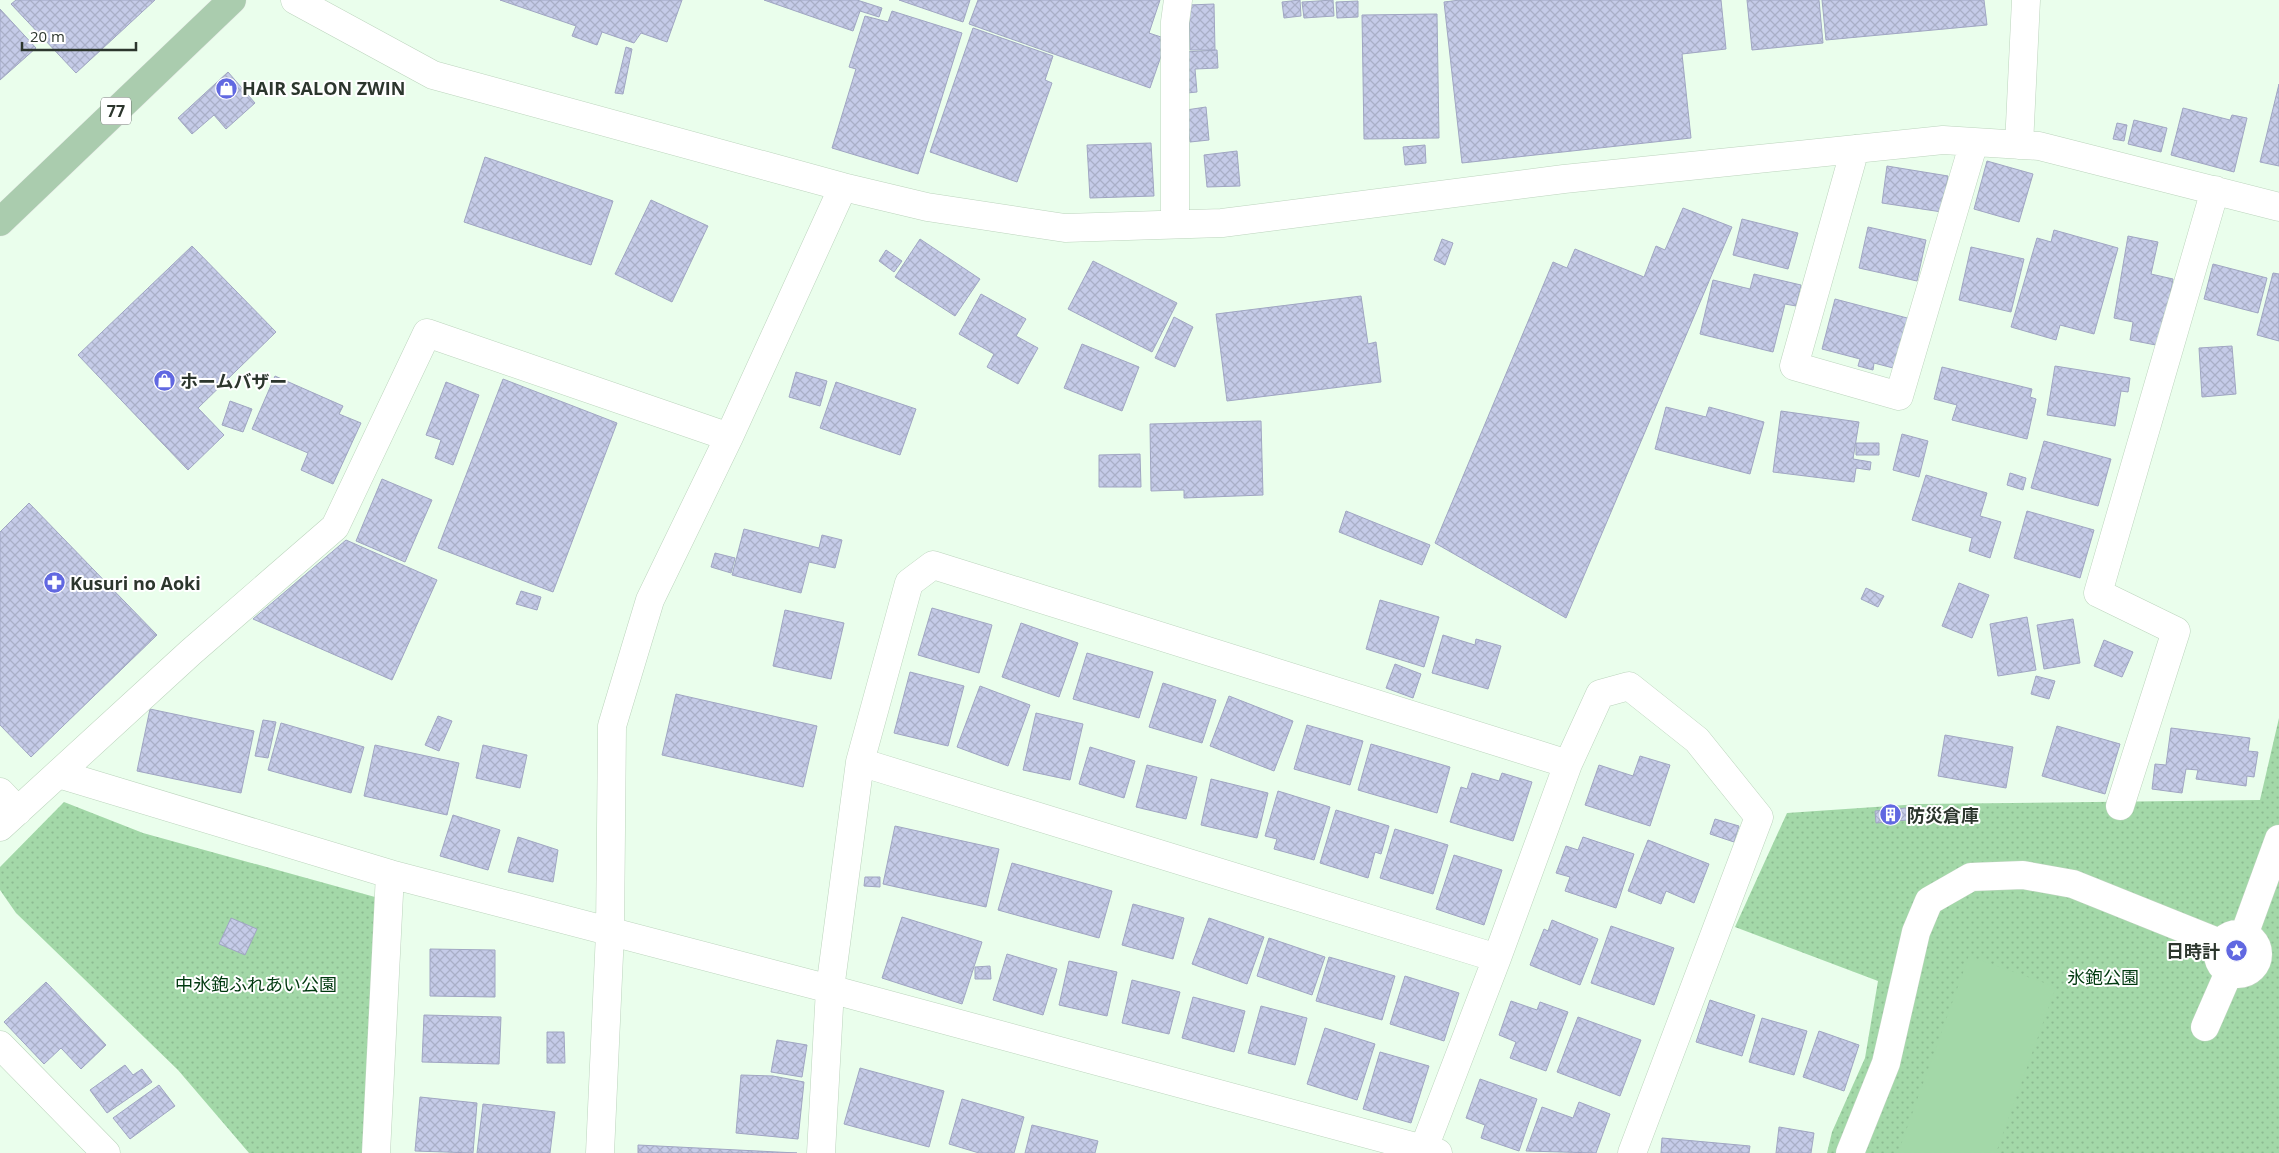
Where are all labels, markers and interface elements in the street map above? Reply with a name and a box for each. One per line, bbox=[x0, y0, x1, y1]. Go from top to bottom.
scale bar bbox=[22, 20, 136, 52]
text: 20 m bbox=[30, 26, 65, 46]
shop icon: HAIR SALON ZWIN bbox=[214, 76, 238, 100]
place label: HAIR SALON ZWIN bbox=[242, 76, 405, 100]
road number: 77 bbox=[101, 98, 131, 124]
shop icon: ホームバザー bbox=[152, 369, 176, 393]
place label: ホームバザー bbox=[180, 369, 287, 393]
pharmacy icon: Kusuri no Aoki bbox=[42, 571, 66, 595]
place label: Kusuri no Aoki bbox=[70, 571, 201, 595]
building icon: 防災倉庫 bbox=[1879, 803, 1903, 827]
place label: 防災倉庫 bbox=[1907, 803, 1979, 827]
place label: 日時計 bbox=[2166, 939, 2220, 963]
place icon: 日時計 bbox=[2224, 939, 2248, 963]
park label: 氷鉋公園 bbox=[2067, 965, 2139, 989]
park label: 中氷鉋ふれあい公園 bbox=[175, 972, 337, 996]

